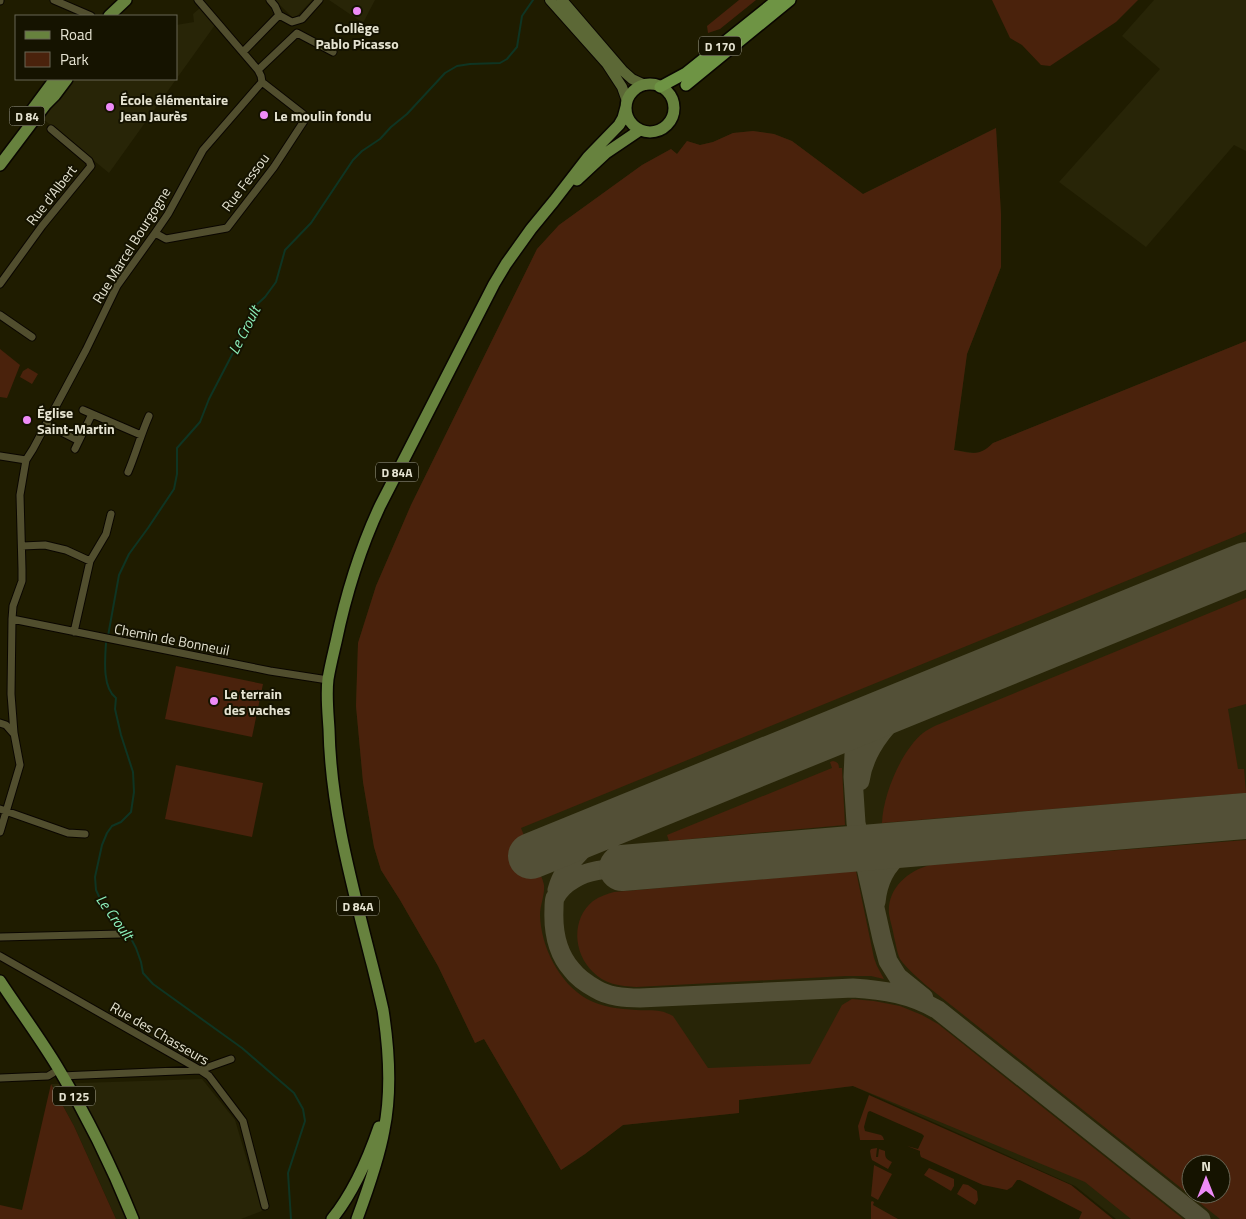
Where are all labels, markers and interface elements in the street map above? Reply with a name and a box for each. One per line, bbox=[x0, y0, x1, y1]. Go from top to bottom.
marker: Collège Pablo Picasso bbox=[351, 5, 363, 17]
legend bbox=[15, 15, 178, 80]
place label: Collège Pablo Picasso bbox=[315, 17, 399, 54]
text: Road bbox=[60, 23, 92, 46]
road number: D 170 bbox=[699, 36, 741, 56]
text: Park bbox=[60, 48, 89, 71]
place label: École élémentaire Jean Jaurès bbox=[120, 89, 228, 126]
marker: École élémentaire Jean Jaurès bbox=[104, 101, 116, 113]
place label: Le moulin fondu bbox=[274, 105, 372, 126]
road number: D 84 bbox=[10, 106, 44, 125]
marker: Le moulin fondu bbox=[258, 109, 270, 121]
street label: Rue Fessou bbox=[216, 148, 274, 216]
street label: Rue d'Albert bbox=[21, 160, 81, 230]
street label: Rue Marcel Bourgogne bbox=[87, 183, 175, 307]
water label: Le Croult bbox=[222, 300, 267, 358]
place label: Église Saint-Martin bbox=[37, 402, 115, 439]
marker: Église Saint-Martin bbox=[21, 414, 33, 426]
road number: D 84A bbox=[376, 462, 418, 482]
street label: Chemin de Bonneuil bbox=[113, 618, 231, 660]
place label: Le terrain des vaches bbox=[224, 683, 291, 720]
marker: Le terrain des vaches bbox=[208, 695, 220, 707]
water label: Le Croult bbox=[91, 889, 141, 946]
road number: D 84A bbox=[337, 896, 379, 916]
street label: Rue des Chasseurs bbox=[107, 996, 213, 1070]
road number: D 125 bbox=[53, 1086, 95, 1106]
north arrow bbox=[1181, 1154, 1231, 1204]
text: N bbox=[1201, 1155, 1211, 1176]

